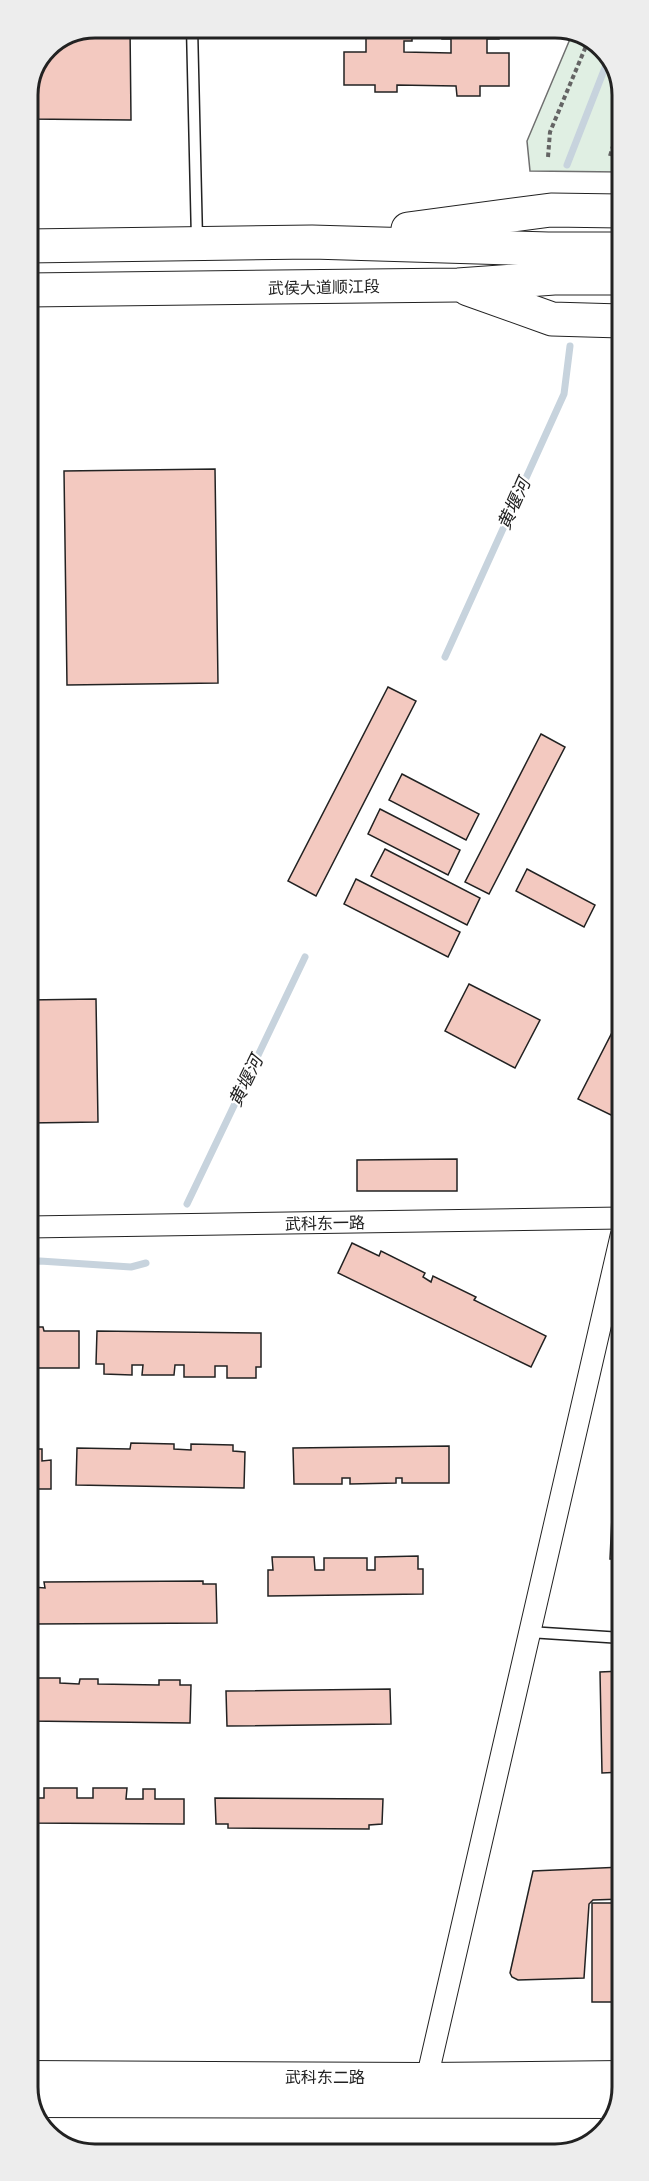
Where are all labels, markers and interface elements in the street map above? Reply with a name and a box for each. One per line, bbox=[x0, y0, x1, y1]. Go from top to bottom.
street label: 武侯大道顺江段 bbox=[268, 277, 380, 298]
water label: 黄堰河 bbox=[493, 472, 535, 533]
water label: 黄堰河 bbox=[224, 1049, 268, 1110]
street label: 武科东一路 bbox=[285, 1213, 365, 1234]
street label: 武科东二路 bbox=[285, 2068, 365, 2087]

